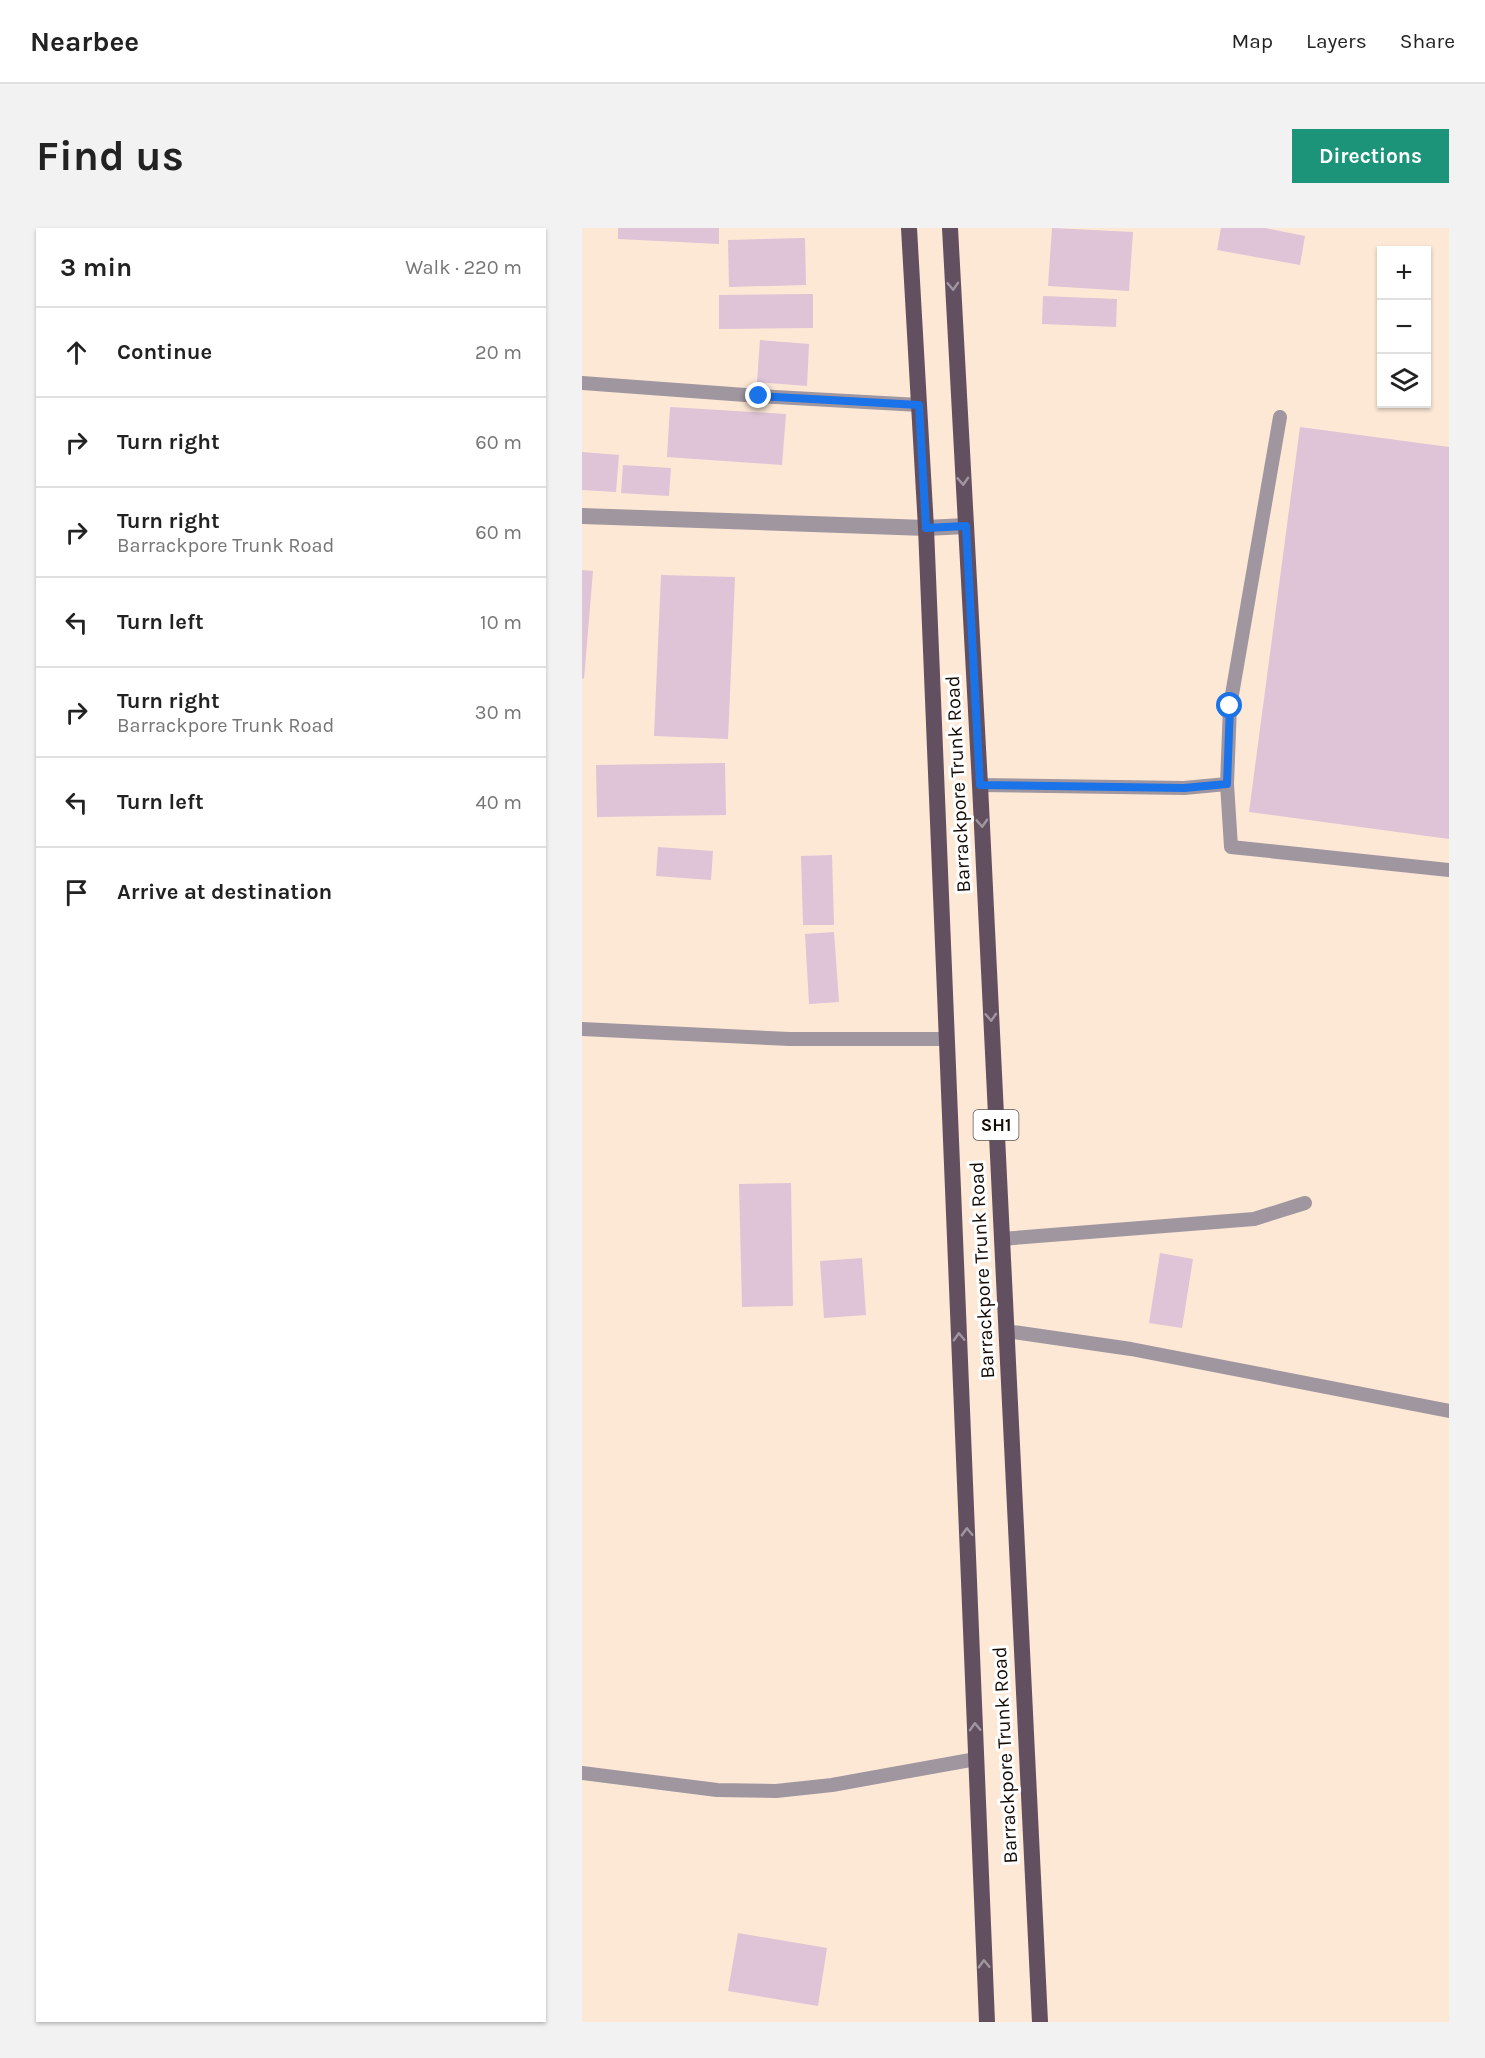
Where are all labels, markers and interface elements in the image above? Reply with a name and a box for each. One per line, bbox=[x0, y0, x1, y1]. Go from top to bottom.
text: Nearbee bbox=[30, 25, 139, 58]
text: Map bbox=[1231, 29, 1273, 53]
text: Layers bbox=[1306, 29, 1367, 53]
text: Share bbox=[1400, 29, 1455, 53]
button: Directions bbox=[1292, 129, 1449, 183]
text: Find us bbox=[36, 131, 184, 181]
map controls bbox=[1377, 246, 1431, 408]
button: + bbox=[1377, 246, 1431, 300]
text: 3 min bbox=[60, 252, 132, 283]
text: Walk · 220 m bbox=[405, 256, 522, 279]
one-way arrow bbox=[946, 282, 959, 291]
button: − bbox=[1377, 300, 1431, 354]
icon: ahead bbox=[60, 336, 93, 369]
text: Continue bbox=[117, 339, 212, 365]
text: 20 m bbox=[475, 341, 522, 364]
button: layers bbox=[1377, 354, 1431, 408]
route end bbox=[745, 382, 771, 408]
icon: right bbox=[60, 426, 93, 459]
text: Turn right bbox=[117, 429, 220, 455]
text: 60 m bbox=[475, 431, 522, 454]
one-way arrow bbox=[957, 477, 970, 486]
text: Turn right bbox=[117, 508, 220, 534]
icon: right bbox=[60, 516, 93, 549]
text: 60 m bbox=[475, 521, 522, 544]
text: Barrackpore Trunk Road bbox=[117, 534, 334, 557]
icon: left bbox=[60, 606, 93, 639]
text: Turn left bbox=[117, 609, 204, 635]
text: 10 m bbox=[480, 611, 522, 634]
street label: Barrackpore Trunk Road bbox=[941, 675, 975, 893]
text: Turn right bbox=[117, 688, 220, 714]
route start bbox=[1216, 692, 1242, 718]
icon: right bbox=[60, 696, 93, 729]
text: 30 m bbox=[475, 701, 522, 724]
text: Barrackpore Trunk Road bbox=[117, 714, 334, 737]
icon: left bbox=[60, 786, 93, 819]
text: Turn left bbox=[117, 789, 204, 815]
text: 40 m bbox=[476, 791, 522, 814]
one-way arrow bbox=[975, 818, 988, 827]
icon: arrive bbox=[60, 876, 93, 909]
text: Arrive at destination bbox=[117, 879, 332, 905]
one-way arrow bbox=[984, 1013, 997, 1022]
road number: SH1 bbox=[974, 1110, 1018, 1140]
street label: Barrackpore Trunk Road bbox=[965, 1161, 999, 1379]
one-way arrow bbox=[953, 1333, 966, 1342]
one-way arrow bbox=[961, 1527, 973, 1536]
street label: Barrackpore Trunk Road bbox=[988, 1646, 1022, 1864]
one-way arrow bbox=[968, 1722, 981, 1731]
one-way arrow bbox=[978, 1959, 991, 1968]

